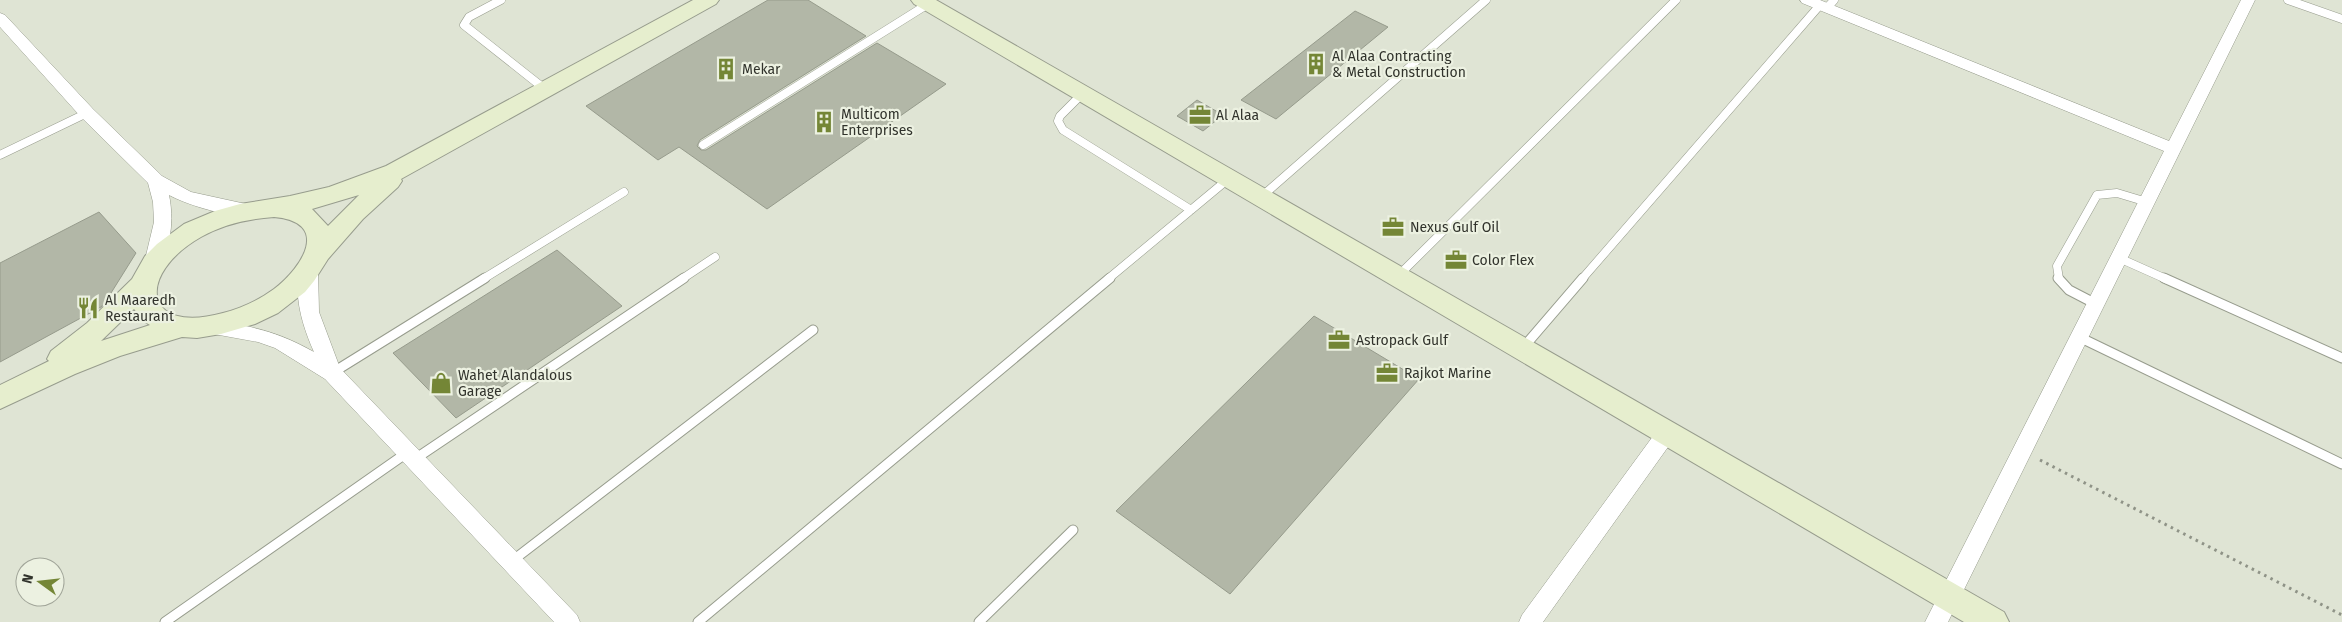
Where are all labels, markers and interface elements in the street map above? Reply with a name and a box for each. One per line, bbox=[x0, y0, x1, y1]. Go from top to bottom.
place label: Al Alaa Contracting & Metal Construction bbox=[1332, 48, 1466, 81]
building icon: Al Alaa Contracting & Metal Construction bbox=[1303, 51, 1329, 77]
building icon: Mekar bbox=[713, 56, 739, 82]
place label: Mekar bbox=[742, 61, 781, 78]
office icon: Al Alaa bbox=[1187, 102, 1213, 128]
place label: Multicom Enterprises bbox=[841, 106, 913, 139]
place label: Al Alaa bbox=[1216, 107, 1259, 124]
building icon: Multicom Enterprises bbox=[811, 109, 837, 135]
office icon: Nexus Gulf Oil bbox=[1380, 214, 1406, 240]
place label: Nexus Gulf Oil bbox=[1410, 219, 1499, 236]
office icon: Color Flex bbox=[1443, 247, 1469, 273]
place label: Color Flex bbox=[1472, 252, 1534, 269]
place label: Al Maaredh Restaurant bbox=[105, 292, 176, 325]
restaurant icon: Al Maaredh Restaurant bbox=[75, 295, 101, 321]
office icon: Astropack Gulf bbox=[1326, 327, 1352, 353]
place label: Astropack Gulf bbox=[1356, 332, 1449, 349]
office icon: Rajkot Marine bbox=[1374, 360, 1400, 386]
place label: Rajkot Marine bbox=[1404, 365, 1491, 382]
place label: Wahet Alandalous Garage bbox=[458, 367, 572, 400]
shop icon: Wahet Alandalous Garage bbox=[428, 370, 454, 396]
north arrow bbox=[15, 557, 65, 607]
text: N bbox=[19, 572, 37, 585]

